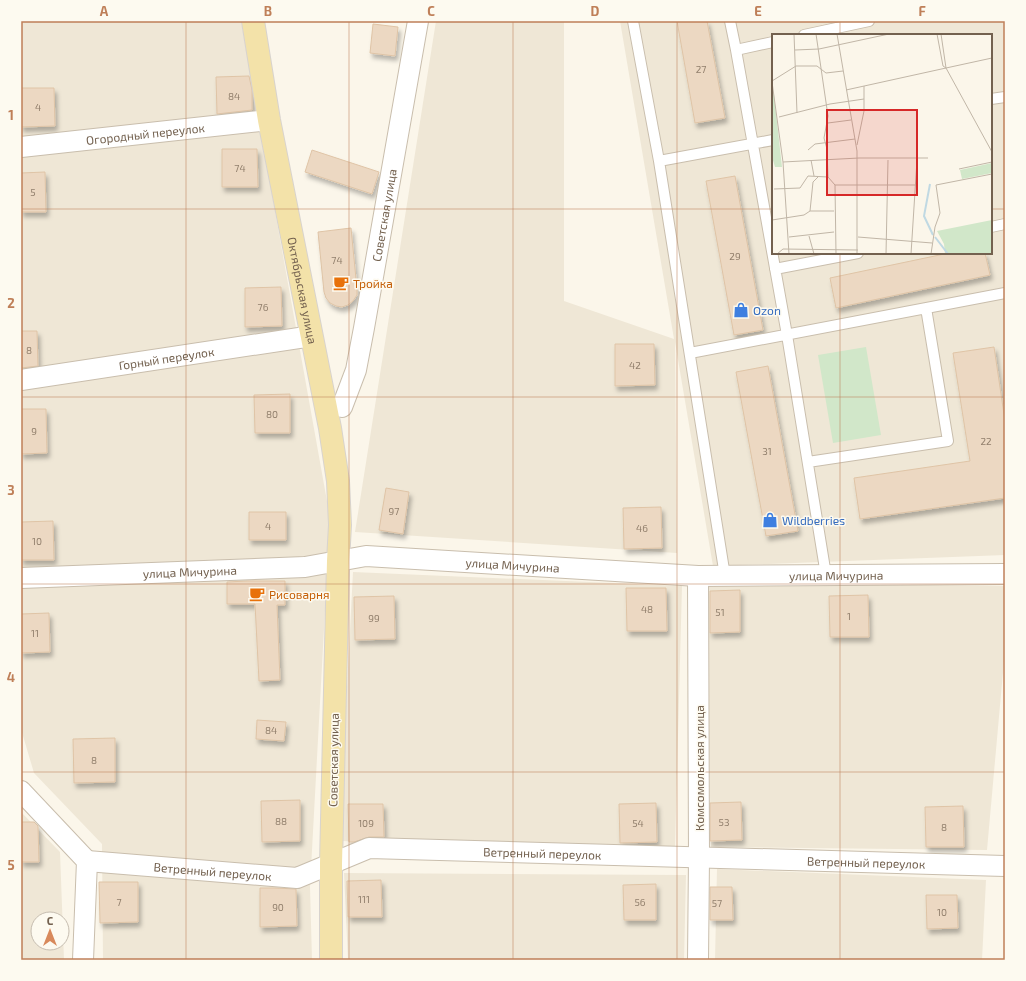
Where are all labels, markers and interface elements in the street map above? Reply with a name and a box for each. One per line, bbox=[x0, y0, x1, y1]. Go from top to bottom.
text: A bbox=[100, 3, 109, 19]
text: B bbox=[264, 3, 272, 19]
text: C bbox=[427, 3, 435, 19]
text: D bbox=[591, 3, 600, 19]
text: E bbox=[754, 3, 762, 19]
text: F bbox=[918, 3, 926, 19]
inset map bbox=[772, 34, 992, 254]
house number: 27 bbox=[696, 63, 706, 75]
house number: 84 bbox=[228, 90, 240, 102]
house number: 4 bbox=[35, 101, 41, 113]
text: 1 bbox=[8, 107, 14, 123]
street label: Огородный переулок bbox=[85, 120, 206, 147]
house number: 74 bbox=[234, 162, 246, 174]
street label: Советская улица bbox=[369, 168, 399, 263]
house number: 5 bbox=[30, 186, 36, 198]
street label: Октябрьская улица bbox=[285, 236, 320, 345]
house number: 29 bbox=[729, 250, 741, 262]
house number: 74 bbox=[331, 254, 343, 266]
cafe icon: Тройка bbox=[332, 274, 350, 292]
place label: Тройка bbox=[353, 276, 393, 290]
text: 2 bbox=[7, 295, 15, 311]
house number: 76 bbox=[258, 301, 269, 313]
shop icon: Ozon bbox=[732, 301, 750, 319]
place label: Ozon bbox=[753, 303, 781, 317]
house number: 8 bbox=[26, 344, 32, 356]
street label: Горный переулок bbox=[118, 344, 216, 372]
house number: 42 bbox=[629, 359, 641, 371]
house number: 80 bbox=[266, 408, 278, 420]
house number: 9 bbox=[31, 425, 37, 437]
house number: 22 bbox=[980, 435, 992, 447]
house number: 31 bbox=[762, 445, 772, 457]
text: 3 bbox=[7, 482, 15, 498]
house number: 97 bbox=[389, 505, 399, 517]
shop icon: Wildberries bbox=[761, 511, 779, 529]
place label: Wildberries bbox=[782, 513, 845, 527]
house number: 4 bbox=[265, 520, 271, 532]
house number: 46 bbox=[636, 522, 648, 534]
house number: 10 bbox=[32, 535, 42, 547]
street label: улица Мичурина bbox=[465, 555, 560, 575]
street label: улица Мичурина bbox=[143, 563, 237, 581]
street label: улица Мичурина bbox=[789, 568, 883, 583]
cafe icon: Рисоварня bbox=[248, 585, 266, 603]
place label: Рисоварня bbox=[269, 587, 330, 601]
house number: 48 bbox=[641, 603, 653, 615]
house number: 51 bbox=[715, 606, 725, 618]
house number: 1 bbox=[847, 610, 851, 622]
house number: 99 bbox=[368, 612, 380, 624]
house number: 11 bbox=[31, 627, 39, 639]
text: 4 bbox=[7, 669, 15, 685]
street label: Комсомольская улица bbox=[692, 705, 707, 831]
street label: Советская улица bbox=[325, 713, 342, 807]
house number: 84 bbox=[265, 724, 277, 736]
house number: 8 bbox=[91, 754, 97, 766]
house number: 88 bbox=[275, 815, 287, 827]
house number: 53 bbox=[719, 816, 729, 828]
house number: 109 bbox=[358, 817, 374, 829]
house number: 54 bbox=[632, 817, 644, 829]
house number: 8 bbox=[941, 821, 947, 833]
street label: Ветренный переулок bbox=[483, 844, 602, 862]
street label: Ветренный переулок bbox=[807, 853, 926, 871]
text: 5 bbox=[7, 857, 15, 873]
street label: Ветренный переулок bbox=[153, 859, 273, 883]
house number: 111 bbox=[358, 893, 370, 905]
house number: 7 bbox=[116, 896, 122, 908]
house number: 56 bbox=[634, 896, 646, 908]
house number: 57 bbox=[712, 897, 722, 909]
house number: 90 bbox=[272, 901, 284, 913]
house number: 10 bbox=[937, 906, 947, 918]
north arrow bbox=[30, 911, 70, 951]
text: С bbox=[47, 914, 54, 927]

